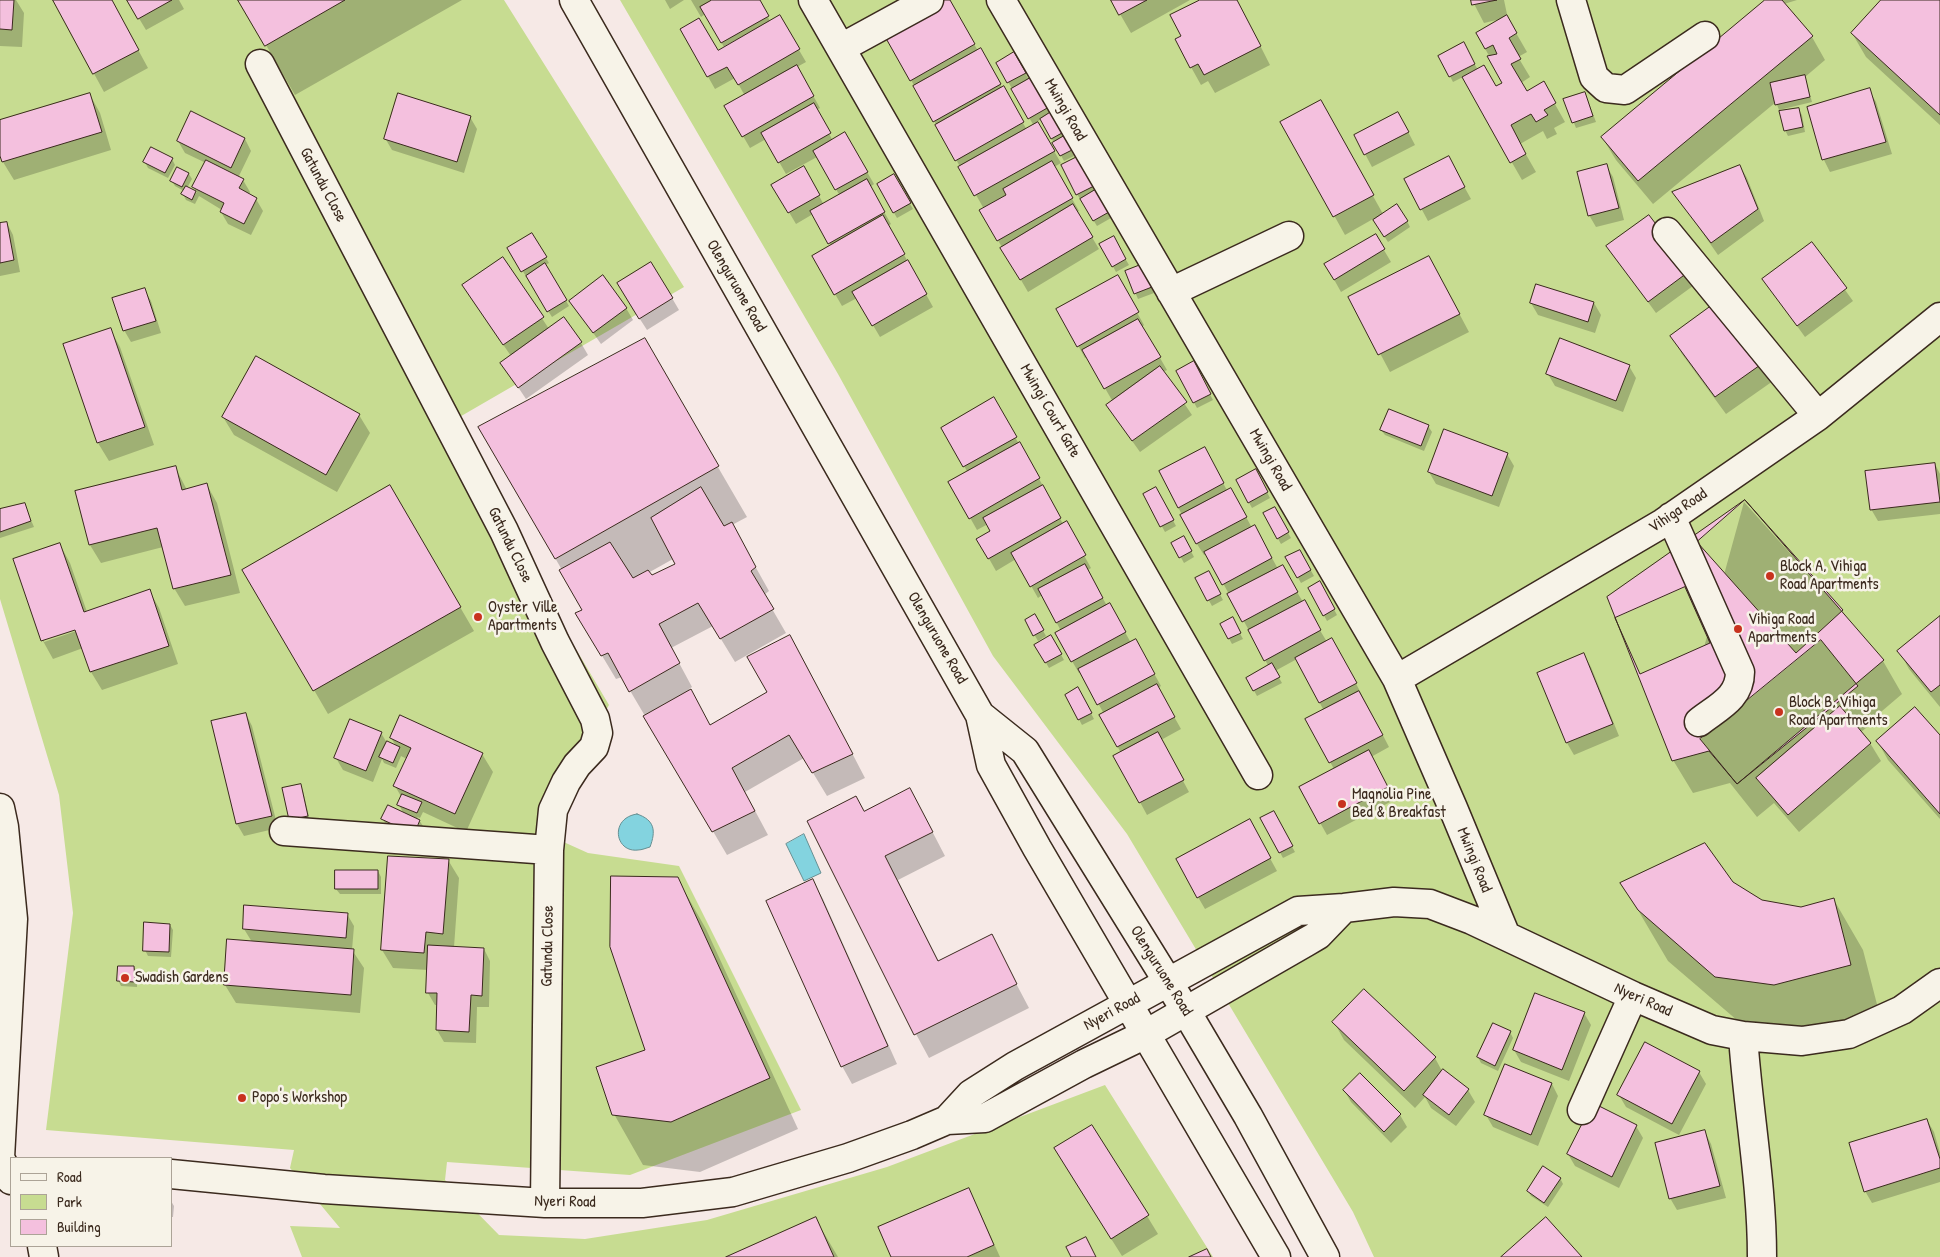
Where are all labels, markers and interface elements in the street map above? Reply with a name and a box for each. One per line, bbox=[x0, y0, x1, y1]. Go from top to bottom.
street label: Mwingi Road bbox=[1040, 76, 1090, 144]
street label: Gatundu Close bbox=[295, 145, 351, 225]
street label: Olenguruone Road bbox=[702, 237, 770, 335]
street label: Mwingi Court Gate bbox=[1015, 361, 1085, 461]
street label: Mwingi Road bbox=[1245, 426, 1295, 494]
street label: Vihiga Road bbox=[1645, 485, 1711, 537]
street label: Gatundu Close bbox=[484, 504, 536, 586]
place label: Block A, Vihiga Road Apartments bbox=[1780, 557, 1879, 595]
marker: Block A, Vihiga Road Apartments bbox=[1764, 570, 1776, 582]
street label: Olenguruone Road bbox=[903, 589, 971, 687]
place label: Oyster Ville Apartments bbox=[488, 598, 557, 636]
place label: Vihiga Road Apartments bbox=[1748, 610, 1817, 648]
marker: Oyster Ville Apartments bbox=[472, 611, 484, 623]
marker: Vihiga Road Apartments bbox=[1732, 623, 1744, 635]
place label: Block B, Vihiga Road Apartments bbox=[1789, 693, 1888, 731]
marker: Block B, Vihiga Road Apartments bbox=[1773, 706, 1785, 718]
place label: Magnolia Pine Bed & Breakfast bbox=[1352, 785, 1446, 823]
marker: Magnolia Pine Bed & Breakfast bbox=[1336, 798, 1348, 810]
street label: Mwingi Road bbox=[1452, 825, 1496, 895]
street label: Gatundu Close bbox=[538, 905, 558, 987]
street label: Olenguruone Road bbox=[1126, 922, 1196, 1020]
place label: Swadish Gardens bbox=[135, 968, 229, 988]
marker: Swadish Gardens bbox=[119, 972, 131, 984]
street label: Nyeri Road bbox=[1611, 979, 1675, 1021]
street label: Nyeri Road bbox=[1081, 989, 1143, 1035]
place label: Popo's Workshop bbox=[252, 1088, 347, 1108]
marker: Popo's Workshop bbox=[236, 1092, 248, 1104]
legend bbox=[10, 1157, 172, 1247]
text: Road bbox=[57, 1166, 82, 1187]
text: Park bbox=[57, 1191, 82, 1212]
street label: Nyeri Road bbox=[534, 1192, 596, 1212]
text: Building bbox=[57, 1216, 101, 1237]

